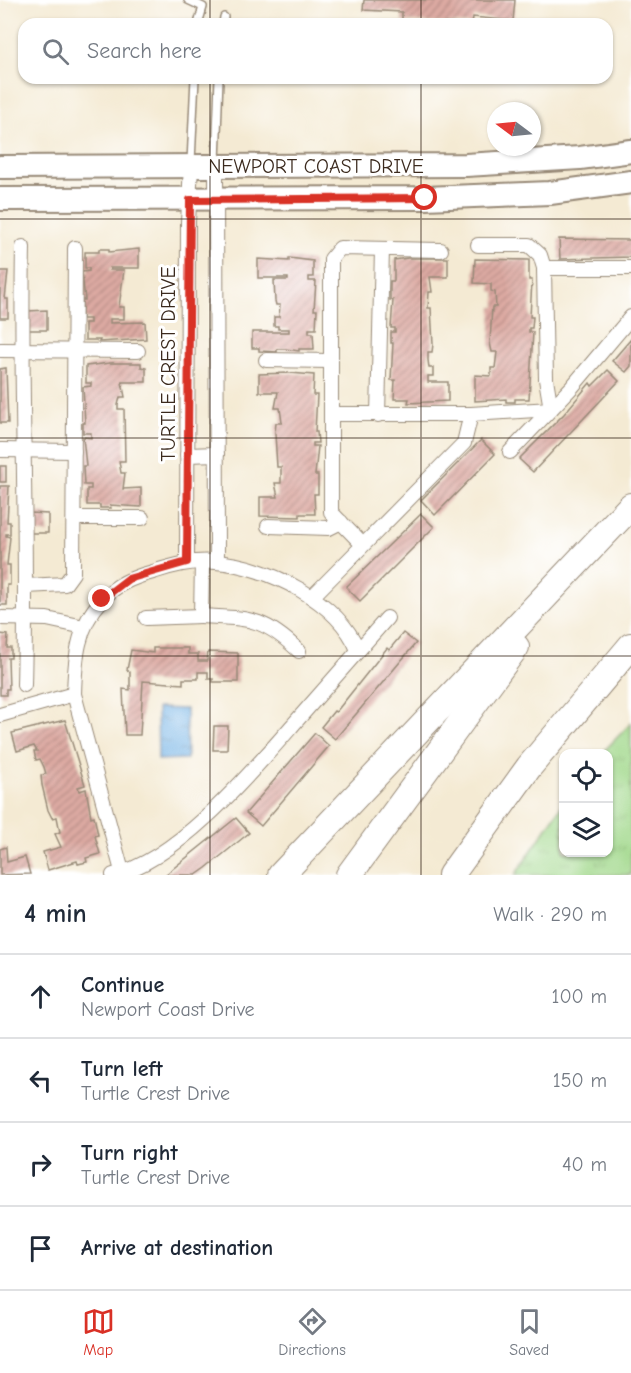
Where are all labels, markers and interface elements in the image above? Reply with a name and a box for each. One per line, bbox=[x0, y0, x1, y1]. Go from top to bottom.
search box bbox=[18, 18, 613, 84]
icon: search bbox=[39, 35, 72, 68]
text: Search here bbox=[87, 38, 202, 64]
north arrow bbox=[487, 102, 541, 156]
street label: NEWPORT COAST DRIVE bbox=[208, 155, 424, 178]
route start bbox=[411, 184, 437, 210]
street label: TURTLE CREST DRIVE bbox=[157, 267, 180, 461]
route end bbox=[88, 585, 114, 611]
map controls bbox=[559, 749, 613, 857]
button: locate bbox=[559, 749, 613, 803]
button: layers bbox=[559, 803, 613, 857]
text: 4 min bbox=[24, 899, 87, 929]
text: Walk · 290 m bbox=[493, 903, 607, 926]
text: Continue bbox=[81, 972, 164, 998]
icon: ahead bbox=[24, 980, 57, 1013]
text: 100 m bbox=[552, 985, 607, 1008]
text: Newport Coast Drive bbox=[81, 998, 255, 1021]
text: Turn left bbox=[81, 1056, 163, 1082]
icon: left bbox=[24, 1064, 57, 1097]
text: 150 m bbox=[553, 1069, 607, 1092]
text: Turtle Crest Drive bbox=[81, 1082, 230, 1105]
text: Turn right bbox=[81, 1140, 178, 1166]
icon: right bbox=[24, 1148, 57, 1181]
text: 40 m bbox=[562, 1153, 607, 1176]
text: Turtle Crest Drive bbox=[81, 1166, 230, 1189]
icon: arrive bbox=[24, 1232, 57, 1265]
text: Arrive at destination bbox=[81, 1235, 273, 1261]
tab: Map bbox=[82, 1305, 115, 1359]
tab: Directions bbox=[278, 1305, 346, 1359]
tab: Saved bbox=[509, 1305, 549, 1359]

